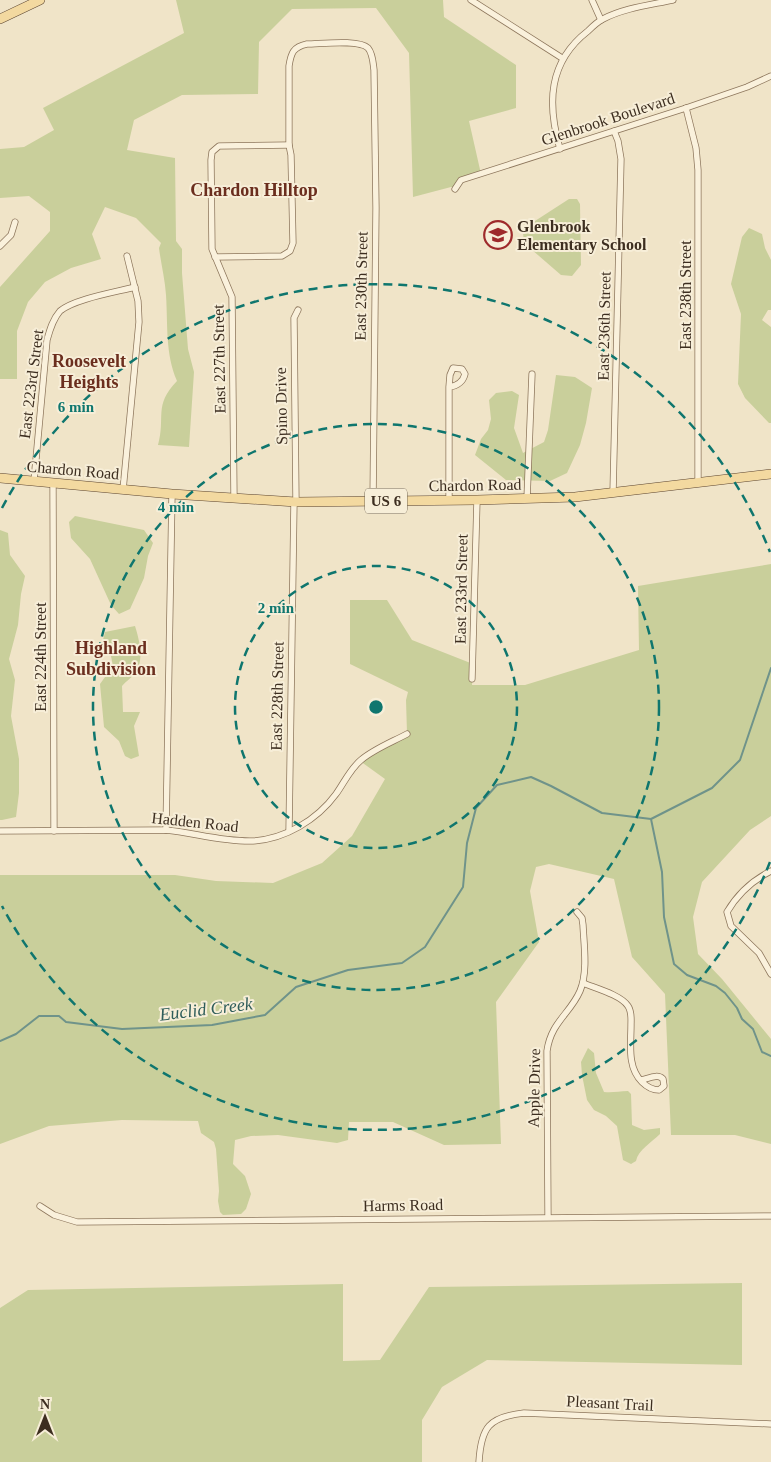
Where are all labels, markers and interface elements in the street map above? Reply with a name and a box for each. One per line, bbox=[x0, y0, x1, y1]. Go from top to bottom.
street label: Glenbrook Boulevard bbox=[539, 89, 677, 149]
district label: Chardon Hilltop bbox=[190, 180, 318, 200]
place label: Glenbrook Elementary School bbox=[517, 218, 647, 254]
school or university icon: Glenbrook Elementary School bbox=[483, 220, 513, 250]
street label: East 230th Street bbox=[352, 231, 370, 341]
street label: East 238th Street bbox=[677, 240, 694, 350]
street label: East 236th Street bbox=[595, 271, 613, 381]
street label: East 227th Street bbox=[210, 304, 228, 414]
street label: East 223rd Street bbox=[16, 328, 46, 440]
district label: Roosevelt Heights bbox=[52, 351, 126, 392]
street label: Spino Drive bbox=[272, 367, 291, 445]
text: 6 min bbox=[58, 399, 95, 415]
street label: Chardon Road bbox=[26, 457, 120, 483]
street label: Chardon Road bbox=[428, 476, 522, 494]
road number: US 6 bbox=[365, 488, 407, 514]
text: 4 min bbox=[158, 499, 195, 515]
street label: East 233rd Street bbox=[452, 533, 470, 644]
text: 2 min bbox=[258, 600, 295, 616]
street label: East 224th Street bbox=[32, 602, 49, 712]
district label: Highland Subdivision bbox=[66, 638, 156, 679]
street label: East 228th Street bbox=[268, 641, 286, 751]
centre of rings bbox=[367, 698, 385, 716]
street label: Hadden Road bbox=[151, 809, 239, 835]
water label: Euclid Creek bbox=[157, 993, 255, 1025]
street label: Apple Drive bbox=[525, 1048, 544, 1128]
street label: Harms Road bbox=[363, 1196, 443, 1214]
north arrow bbox=[20, 1392, 70, 1442]
street label: Pleasant Trail bbox=[566, 1392, 655, 1414]
text: N bbox=[40, 1397, 50, 1412]

